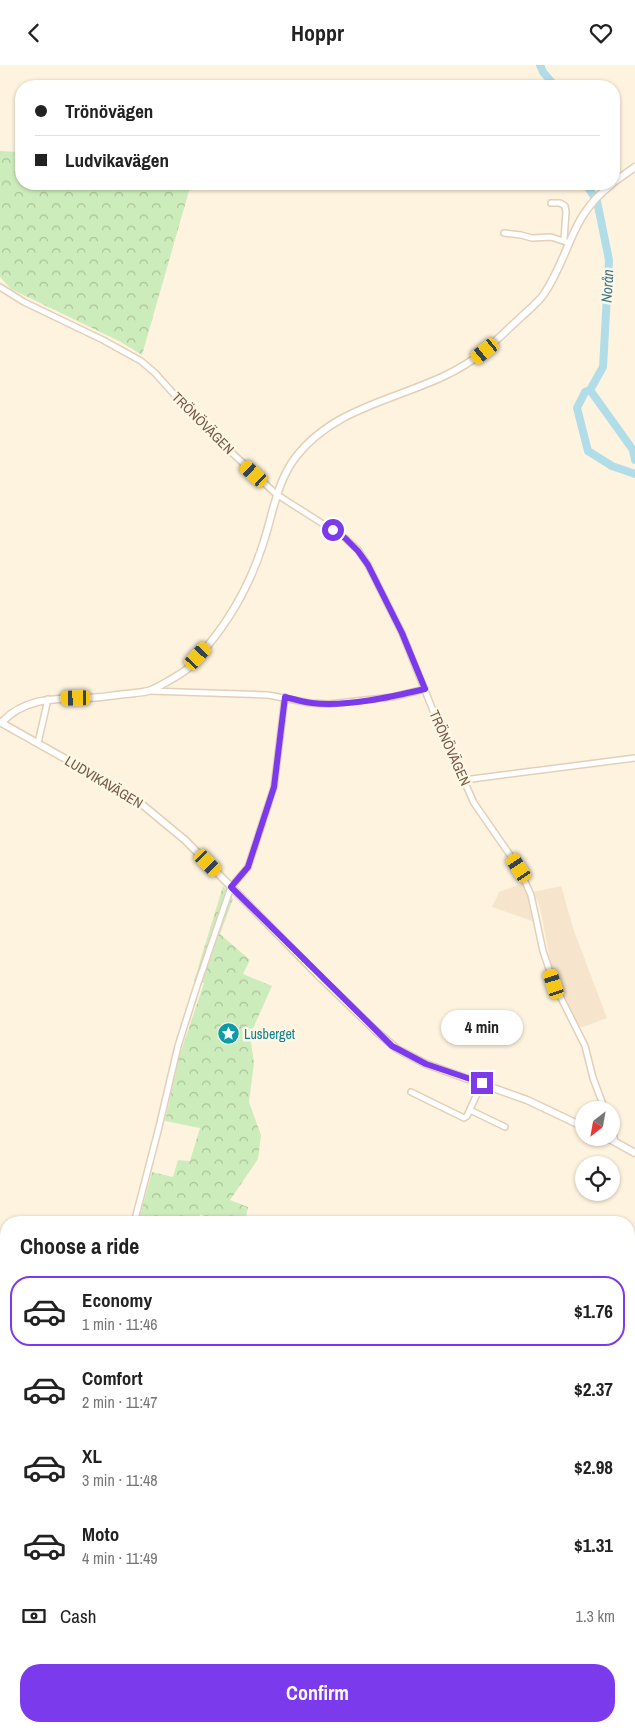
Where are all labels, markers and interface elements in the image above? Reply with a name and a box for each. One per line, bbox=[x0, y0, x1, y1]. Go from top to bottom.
text: Hoppr bbox=[291, 18, 344, 48]
icon: back bbox=[20, 19, 48, 47]
icon: heart bbox=[587, 19, 615, 47]
text: Trönövägen bbox=[65, 98, 153, 124]
text: Ludvikavägen bbox=[65, 147, 169, 173]
water label: Norån bbox=[596, 269, 618, 303]
car bbox=[468, 336, 501, 366]
street label: TRÖNÖVÄGEN bbox=[168, 388, 238, 458]
car bbox=[237, 458, 270, 490]
route start bbox=[322, 519, 344, 541]
car bbox=[182, 640, 213, 672]
car bbox=[60, 690, 91, 706]
street label: TRÖNÖVÄGEN bbox=[425, 707, 475, 789]
street label: LUDVIKAVÄGEN bbox=[62, 752, 146, 812]
car bbox=[192, 847, 223, 879]
car bbox=[504, 851, 533, 885]
car bbox=[542, 967, 565, 1001]
callout: 4 min bbox=[441, 1011, 523, 1045]
text: 4 min bbox=[465, 1016, 499, 1038]
place icon: Lusberget bbox=[216, 1022, 240, 1046]
place label: Lusberget bbox=[244, 1025, 295, 1043]
route end bbox=[471, 1072, 493, 1094]
north arrow bbox=[575, 1101, 620, 1146]
map controls bbox=[575, 1101, 620, 1201]
button: locate bbox=[575, 1156, 620, 1201]
text: Choose a ride bbox=[20, 1231, 139, 1261]
text: Economy bbox=[82, 1287, 152, 1313]
icon: car bbox=[22, 1289, 67, 1334]
text: $1.76 bbox=[574, 1298, 613, 1324]
text: 1 min · 11:46 bbox=[82, 1313, 158, 1335]
text: Comfort bbox=[82, 1365, 143, 1391]
icon: car bbox=[22, 1367, 67, 1412]
text: $2.37 bbox=[574, 1376, 613, 1402]
text: 2 min · 11:47 bbox=[82, 1391, 158, 1413]
text: XL bbox=[82, 1443, 102, 1469]
icon: car bbox=[22, 1445, 67, 1490]
text: $2.98 bbox=[574, 1454, 613, 1480]
text: 3 min · 11:48 bbox=[82, 1469, 158, 1491]
text: Moto bbox=[82, 1521, 119, 1547]
icon: car bbox=[22, 1523, 67, 1568]
text: $1.31 bbox=[574, 1532, 613, 1558]
text: 4 min · 11:49 bbox=[82, 1547, 158, 1569]
icon: cash bbox=[20, 1602, 48, 1630]
text: Cash bbox=[60, 1603, 96, 1629]
text: 1.3 km bbox=[576, 1605, 615, 1627]
button: Confirm bbox=[20, 1664, 615, 1722]

